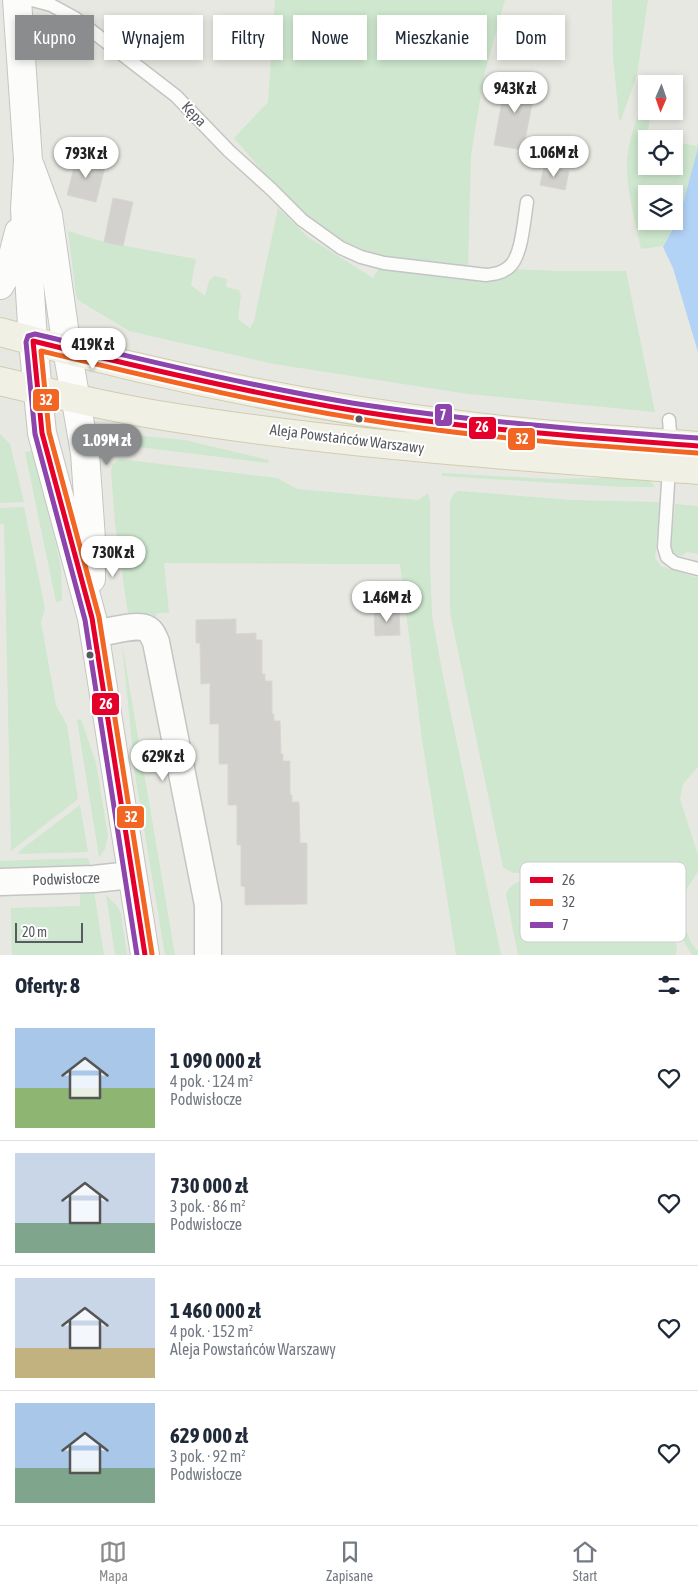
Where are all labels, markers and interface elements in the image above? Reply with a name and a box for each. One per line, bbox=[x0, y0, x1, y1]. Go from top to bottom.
chip: Kupno bbox=[15, 15, 94, 60]
chip: Wynajem bbox=[104, 15, 203, 60]
chip: Filtry bbox=[213, 15, 283, 60]
chip: Nowe bbox=[293, 15, 367, 60]
chip: Mieszkanie bbox=[377, 15, 487, 60]
chip: Dom bbox=[497, 15, 565, 60]
pin: 943K zł bbox=[469, 72, 561, 114]
north arrow bbox=[638, 75, 682, 120]
map controls bbox=[638, 75, 683, 230]
text: 943K zł bbox=[494, 79, 536, 97]
street label: Kępa bbox=[179, 98, 210, 130]
button: locate bbox=[638, 130, 683, 175]
pin: 793K zł bbox=[40, 136, 132, 179]
pin: 1.06M zł bbox=[502, 136, 606, 178]
text: 1.06M zł bbox=[530, 143, 578, 161]
text: 793K zł bbox=[65, 144, 107, 162]
button: layers bbox=[638, 185, 683, 230]
pin: 419K zł bbox=[47, 328, 139, 370]
text: 419K zł bbox=[72, 335, 114, 353]
line badge: 32 bbox=[32, 388, 60, 412]
text: 32 bbox=[39, 392, 53, 408]
line badge: 7 bbox=[434, 403, 453, 427]
text: 7 bbox=[440, 407, 446, 423]
unlabelled marker bbox=[354, 414, 364, 424]
line badge: 26 bbox=[468, 416, 497, 440]
text: 26 bbox=[475, 419, 489, 435]
street label: Aleja Powstańców Warszawy bbox=[269, 421, 425, 456]
pin: 1.09M zł bbox=[55, 424, 159, 466]
line badge: 32 bbox=[507, 427, 536, 451]
text: 1.09M zł bbox=[83, 431, 131, 449]
text: 32 bbox=[515, 431, 529, 447]
pin: 730K zł bbox=[67, 536, 159, 578]
text: 730K zł bbox=[92, 543, 134, 561]
pin: 1.46M zł bbox=[335, 580, 439, 623]
text: 1.46M zł bbox=[363, 588, 411, 606]
unlabelled marker bbox=[85, 650, 95, 660]
line badge: 26 bbox=[91, 692, 120, 716]
text: 26 bbox=[99, 696, 113, 712]
pin: 629K zł bbox=[117, 740, 209, 782]
text: 629K zł bbox=[142, 747, 184, 765]
line badge: 32 bbox=[116, 805, 145, 829]
text: 32 bbox=[124, 809, 138, 825]
legend bbox=[520, 862, 686, 942]
street label: Podwisłocze bbox=[32, 869, 100, 888]
text: 26 bbox=[562, 872, 576, 888]
text: 32 bbox=[562, 894, 575, 910]
text: 7 bbox=[562, 917, 569, 933]
scale bar bbox=[15, 920, 82, 943]
text: 20 m bbox=[22, 924, 47, 940]
icon: filters bbox=[655, 971, 683, 999]
text: Oferty: 8 bbox=[15, 973, 80, 997]
icon: home bbox=[55, 1048, 115, 1108]
text: 1 090 000 zł bbox=[170, 1048, 261, 1072]
icon: heart bbox=[655, 1064, 683, 1092]
text: 4 pok. · 124 m² bbox=[170, 1072, 253, 1090]
text: Podwisłocze bbox=[170, 1090, 242, 1108]
icon: home bbox=[55, 1173, 115, 1233]
text: 730 000 zł bbox=[170, 1173, 248, 1197]
icon: heart bbox=[655, 1189, 683, 1217]
text: 3 pok. · 86 m² bbox=[170, 1197, 246, 1215]
text: Podwisłocze bbox=[170, 1215, 242, 1233]
icon: home bbox=[55, 1298, 115, 1358]
text: 1 460 000 zł bbox=[170, 1298, 261, 1322]
icon: heart bbox=[655, 1314, 683, 1342]
text: 4 pok. · 152 m² bbox=[170, 1322, 253, 1340]
text: Aleja Powstańców Warszawy bbox=[170, 1340, 336, 1358]
icon: home bbox=[55, 1423, 115, 1483]
text: 629 000 zł bbox=[170, 1423, 248, 1447]
icon: heart bbox=[655, 1439, 683, 1467]
text: 3 pok. · 92 m² bbox=[170, 1447, 246, 1465]
text: Podwisłocze bbox=[170, 1465, 242, 1483]
tab: Mapa bbox=[99, 1538, 128, 1584]
tab: Zapisane bbox=[326, 1538, 373, 1584]
tab: Start bbox=[571, 1538, 599, 1584]

